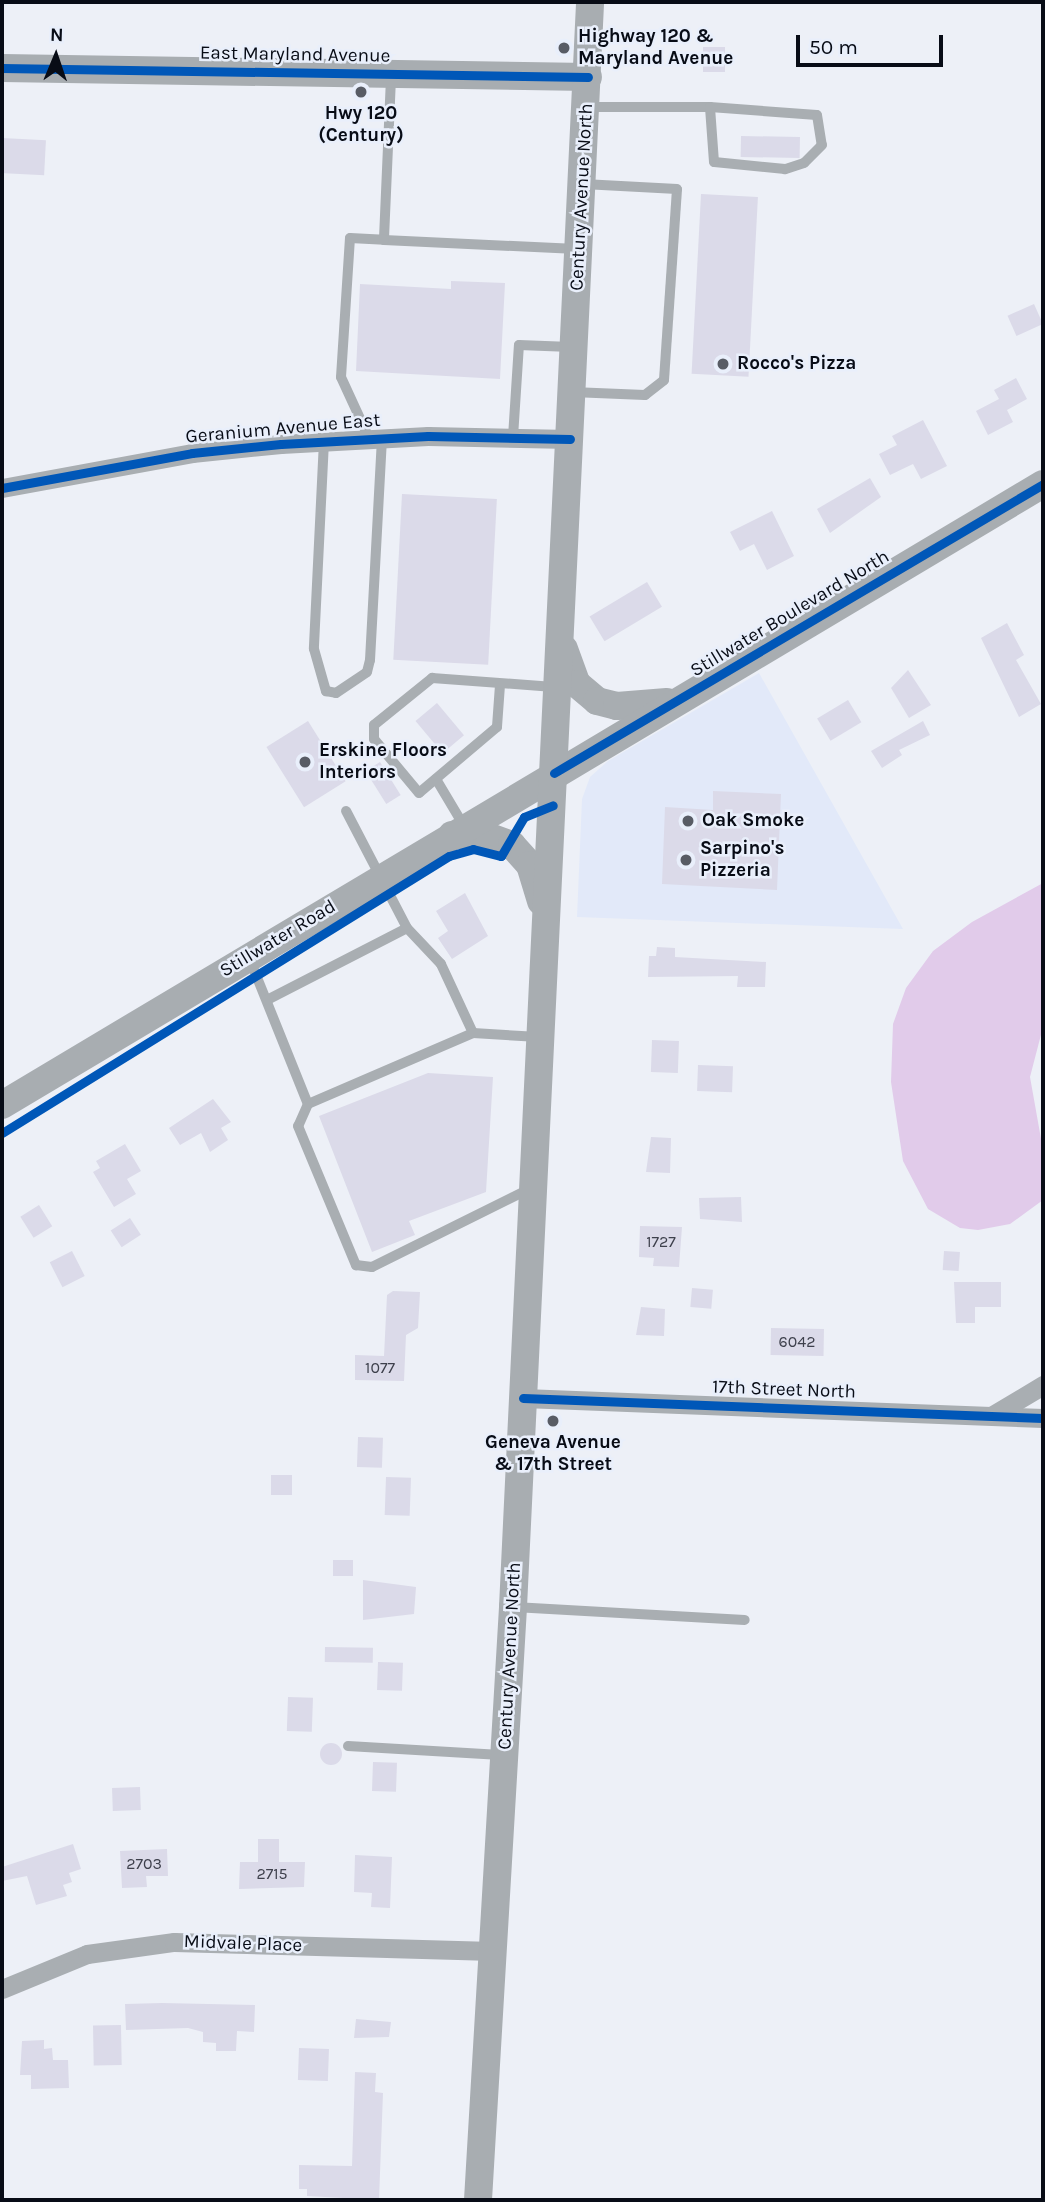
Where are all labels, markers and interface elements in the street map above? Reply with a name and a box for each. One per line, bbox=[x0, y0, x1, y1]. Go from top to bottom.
north arrow bbox=[21, 21, 91, 91]
scale bar bbox=[800, 21, 947, 65]
text: N bbox=[50, 24, 64, 46]
place label: Highway 120 & Maryland Avenue bbox=[578, 26, 733, 70]
text: 50 m bbox=[809, 35, 858, 59]
marker: Highway 120 & Maryland Avenue bbox=[556, 40, 572, 56]
street label: East Maryland Avenue bbox=[200, 42, 390, 68]
marker: Hwy 120 (Century) bbox=[353, 84, 369, 100]
place label: Hwy 120 (Century) bbox=[318, 103, 404, 147]
street label: Century Avenue North bbox=[566, 103, 598, 291]
place label: Rocco's Pizza bbox=[737, 353, 856, 375]
marker: Rocco's Pizza bbox=[715, 356, 731, 372]
street label: Geranium Avenue East bbox=[185, 409, 381, 449]
street label: Stillwater Boulevard North bbox=[687, 546, 893, 682]
place label: Erskine Floors Interiors bbox=[319, 740, 447, 784]
marker: Erskine Floors Interiors bbox=[297, 754, 313, 770]
place label: Oak Smoke bbox=[702, 810, 804, 832]
marker: Oak Smoke bbox=[680, 813, 696, 829]
place label: Sarpino's Pizzeria bbox=[700, 838, 785, 882]
marker: Sarpino's Pizzeria bbox=[678, 852, 694, 868]
street label: Stillwater Road bbox=[216, 895, 340, 983]
house number: 1727 bbox=[646, 1232, 676, 1252]
house number: 6042 bbox=[779, 1332, 815, 1352]
house number: 1077 bbox=[365, 1358, 395, 1378]
street label: 17th Street North bbox=[712, 1376, 856, 1404]
marker: Geneva Avenue & 17th Street bbox=[545, 1413, 561, 1429]
place label: Geneva Avenue & 17th Street bbox=[485, 1432, 621, 1476]
street label: Century Avenue North bbox=[494, 1562, 526, 1750]
house number: 2703 bbox=[126, 1854, 162, 1874]
house number: 2715 bbox=[256, 1864, 288, 1884]
street label: Midvale Place bbox=[183, 1931, 303, 1957]

